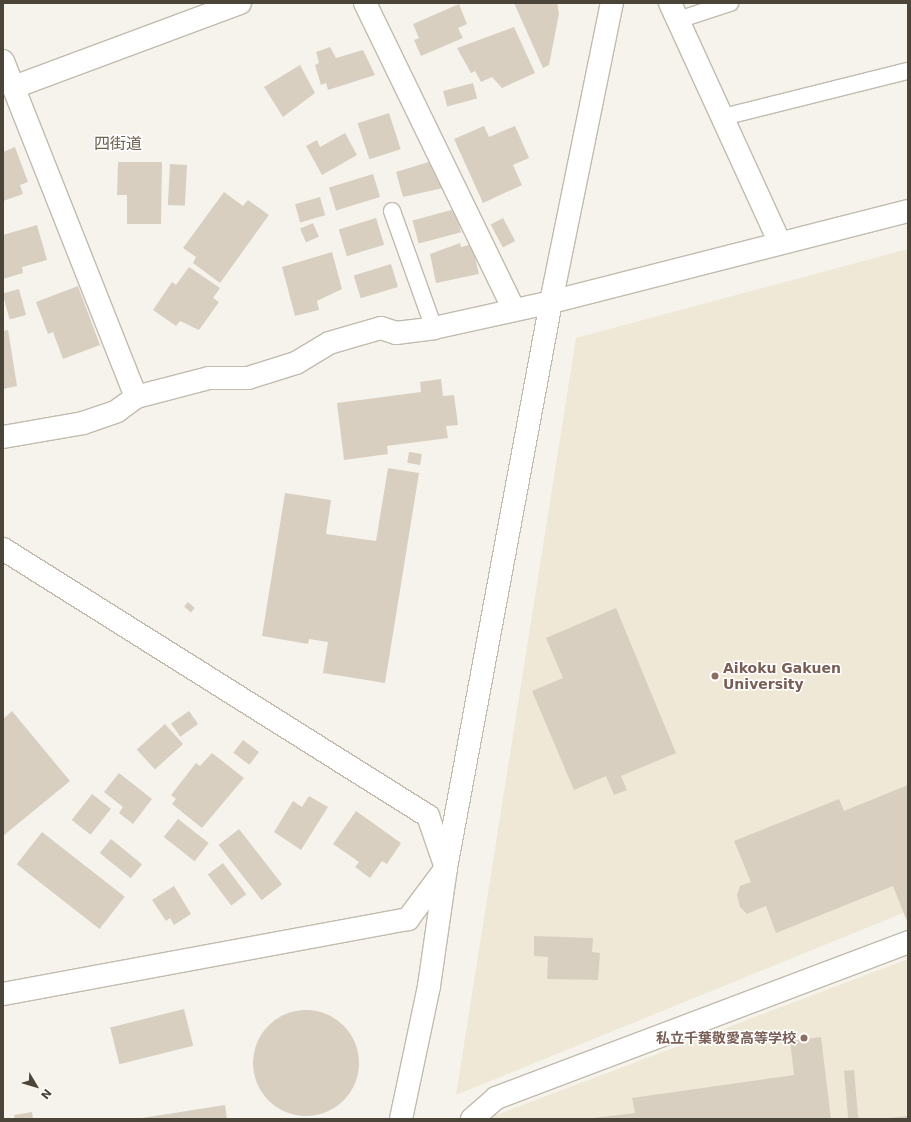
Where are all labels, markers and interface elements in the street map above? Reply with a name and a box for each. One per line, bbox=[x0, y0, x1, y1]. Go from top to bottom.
district label: 四街道 bbox=[94, 134, 142, 154]
place label: Aikoku Gakuen University bbox=[723, 660, 841, 692]
marker: Aikoku Gakuen University bbox=[710, 671, 720, 681]
place label: 私立千葉敬愛高等学校 bbox=[656, 1030, 796, 1046]
marker: 私立千葉敬愛高等学校 bbox=[799, 1033, 809, 1043]
north arrow bbox=[16, 1066, 56, 1106]
text: N bbox=[38, 1086, 54, 1101]

